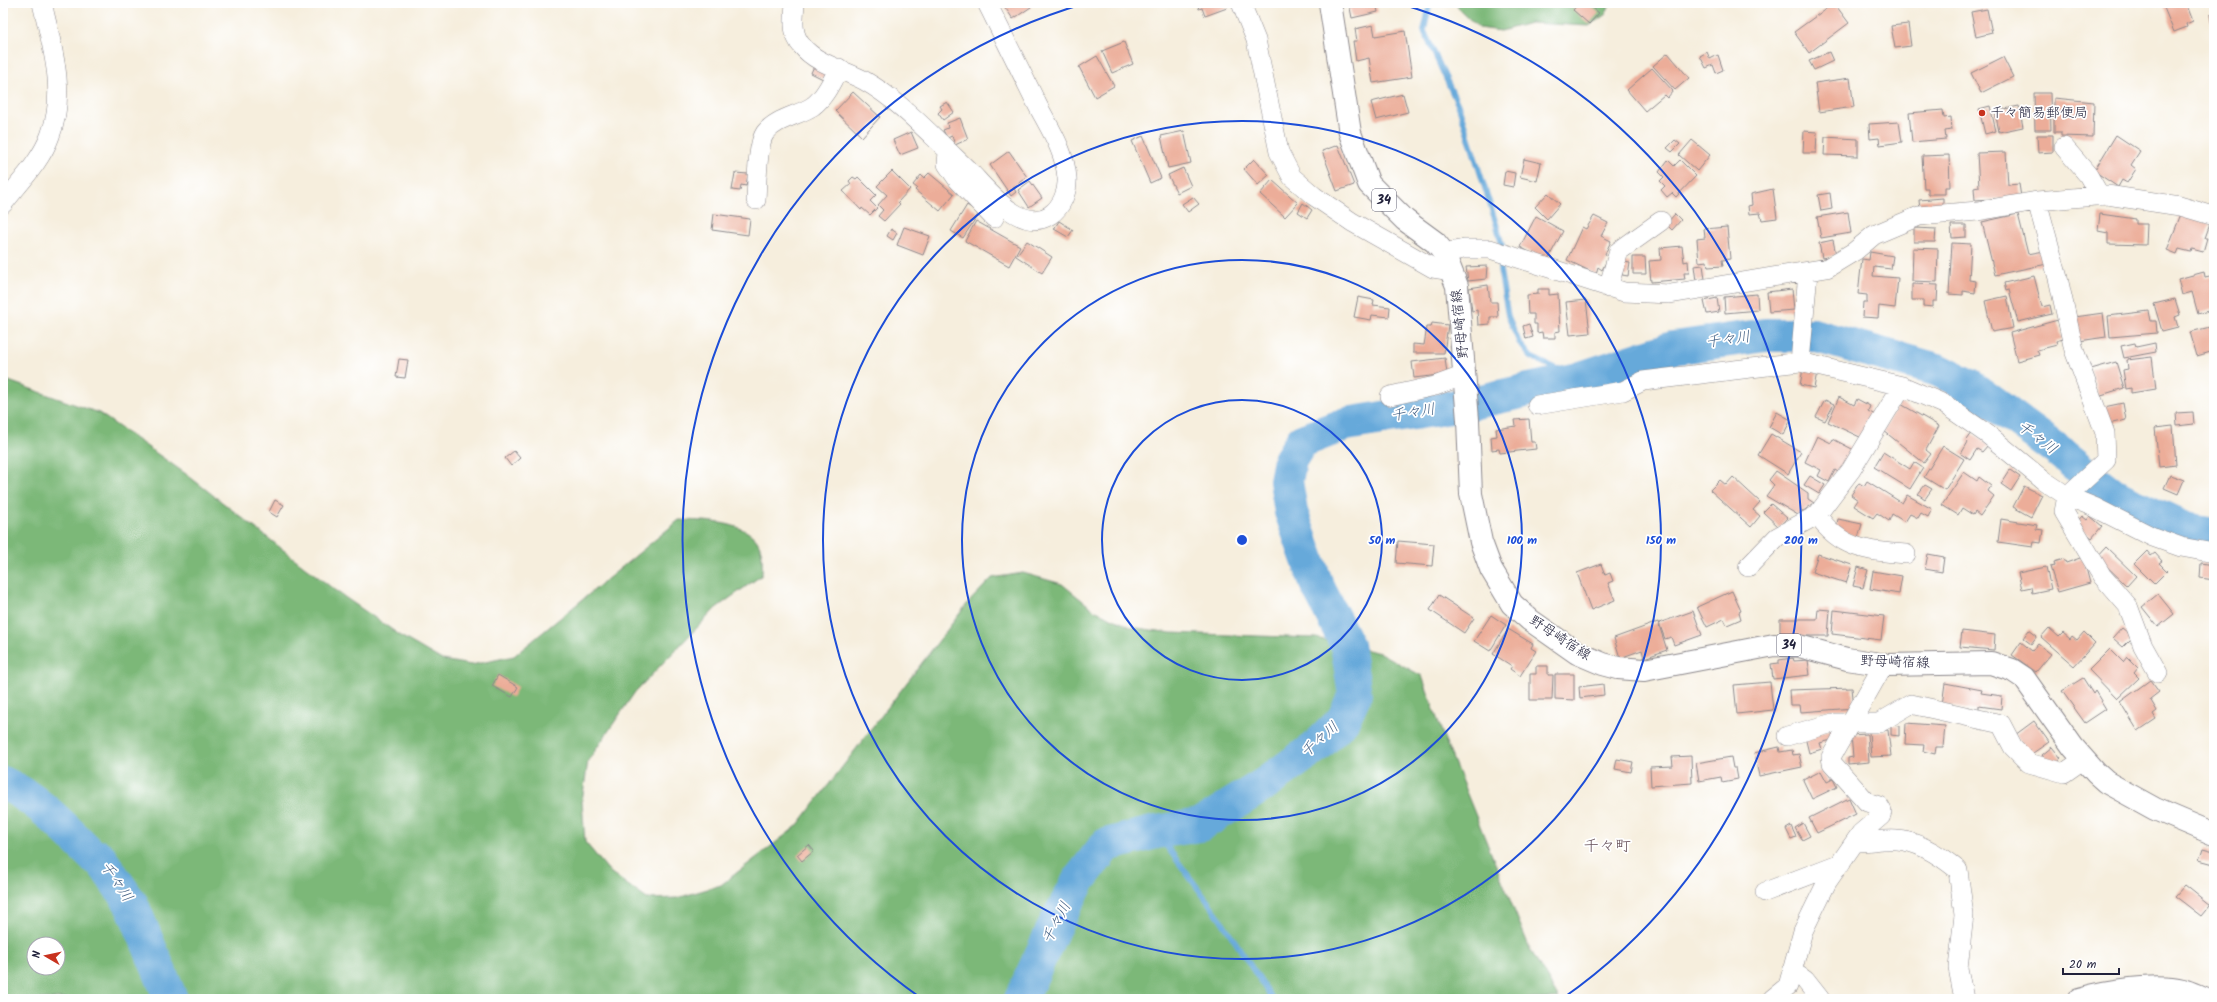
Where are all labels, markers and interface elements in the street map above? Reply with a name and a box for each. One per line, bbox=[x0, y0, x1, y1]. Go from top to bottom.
place label: 千々簡易郵便局 bbox=[1990, 102, 2088, 124]
marker: 千々簡易郵便局 bbox=[1977, 108, 1987, 118]
road number: 34 bbox=[1372, 189, 1396, 211]
street label: 野母崎宿線 bbox=[1445, 288, 1475, 360]
water label: 千々川 bbox=[1704, 325, 1752, 355]
water label: 千々川 bbox=[1389, 398, 1437, 428]
water label: 千々川 bbox=[2012, 415, 2062, 461]
text: 50 m bbox=[1368, 531, 1396, 550]
text: 100 m bbox=[1507, 531, 1537, 550]
text: 150 m bbox=[1646, 531, 1676, 550]
text: 200 m bbox=[1784, 531, 1818, 550]
centre of rings bbox=[1235, 533, 1249, 547]
street label: 野母崎宿線 bbox=[1525, 610, 1595, 666]
road number: 34 bbox=[1777, 634, 1801, 656]
street label: 野母崎宿線 bbox=[1860, 650, 1930, 674]
water label: 千々川 bbox=[1295, 716, 1345, 764]
district label: 千々町 bbox=[1583, 834, 1631, 859]
water label: 千々川 bbox=[93, 857, 139, 907]
water label: 千々川 bbox=[1036, 897, 1078, 949]
north arrow bbox=[26, 936, 66, 976]
text: N bbox=[28, 950, 47, 959]
scale bar bbox=[2063, 950, 2119, 976]
text: 20 m bbox=[2069, 955, 2097, 974]

